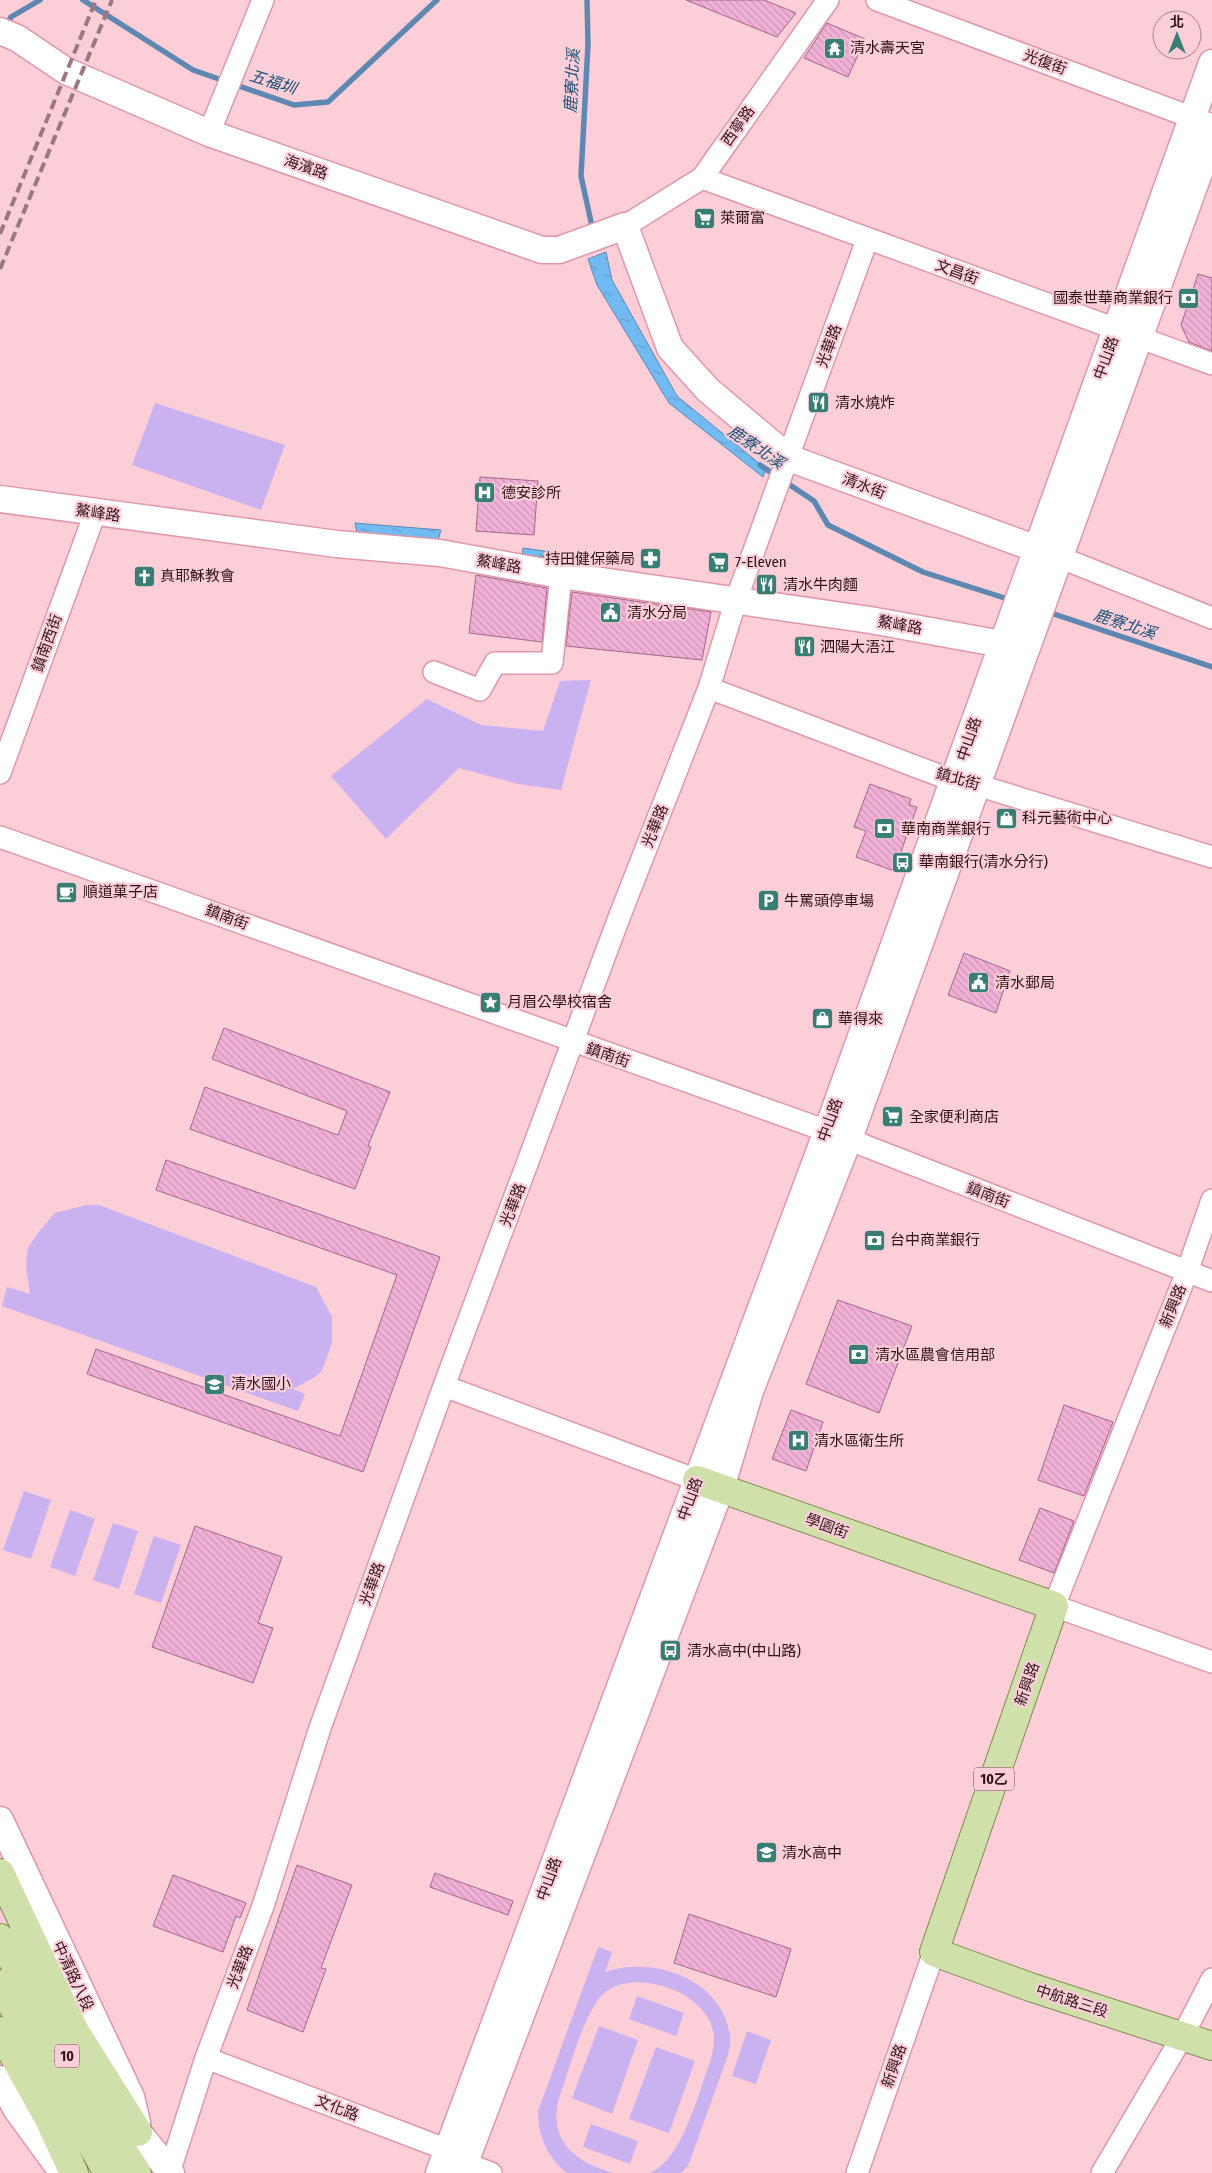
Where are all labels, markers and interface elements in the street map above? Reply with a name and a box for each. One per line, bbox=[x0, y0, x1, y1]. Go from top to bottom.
north arrow bbox=[1152, 10, 1202, 60]
text: 北 bbox=[1170, 14, 1184, 31]
temple icon: 清水壽天宮 bbox=[822, 36, 846, 60]
place label: 清水壽天宮 bbox=[850, 39, 925, 57]
street label: 光復街 bbox=[1021, 46, 1069, 78]
water label: 鹿寮北溪 bbox=[561, 47, 583, 113]
water label: 五福圳 bbox=[247, 66, 301, 99]
street label: 西寧路 bbox=[718, 102, 758, 150]
street label: 海濱路 bbox=[282, 151, 330, 183]
supermarket icon: 萊爾富 bbox=[692, 206, 716, 230]
place label: 萊爾富 bbox=[720, 209, 765, 227]
street label: 文昌街 bbox=[933, 256, 981, 288]
bank icon: 國泰世華商業銀行 bbox=[1177, 286, 1201, 310]
place label: 國泰世華商業銀行 bbox=[1053, 289, 1173, 307]
street label: 光華路 bbox=[813, 322, 845, 370]
street label: 中山路 bbox=[1090, 334, 1122, 382]
restaurant icon: 清水燒炸 bbox=[807, 391, 831, 415]
place label: 清水燒炸 bbox=[835, 394, 895, 412]
water label: 鹿寮北溪 bbox=[724, 421, 789, 474]
street label: 清水街 bbox=[840, 470, 888, 502]
hospital icon: 德安診所 bbox=[473, 481, 497, 505]
place label: 德安診所 bbox=[501, 484, 561, 502]
street label: 鰲峰路 bbox=[74, 501, 122, 525]
pharmacy icon: 持田健保藥局 bbox=[639, 547, 663, 571]
place label: 持田健保藥局 bbox=[545, 550, 635, 568]
supermarket icon: 7-Eleven bbox=[707, 550, 731, 574]
street label: 鰲峰路 bbox=[475, 551, 523, 577]
place label: 7-Eleven bbox=[735, 553, 787, 571]
church icon: 真耶穌教會 bbox=[132, 564, 156, 588]
place label: 真耶穌教會 bbox=[160, 567, 235, 585]
restaurant icon: 清水牛肉麵 bbox=[755, 573, 779, 597]
place label: 清水牛肉麵 bbox=[783, 576, 858, 594]
public building icon: 清水分局 bbox=[599, 601, 623, 625]
place label: 清水分局 bbox=[627, 604, 687, 622]
water label: 鹿寮北溪 bbox=[1092, 605, 1160, 644]
street label: 鎮南西街 bbox=[28, 612, 66, 674]
street label: 鰲峰路 bbox=[876, 612, 924, 638]
restaurant icon: 泗陽大浯江 bbox=[792, 635, 816, 659]
place label: 泗陽大浯江 bbox=[820, 638, 895, 656]
street label: 中山路 bbox=[953, 715, 985, 763]
street label: 鎮北街 bbox=[934, 764, 982, 794]
street label: 光華路 bbox=[638, 802, 672, 850]
shop icon: 科元藝術中心 bbox=[994, 806, 1018, 830]
place label: 科元藝術中心 bbox=[1022, 809, 1112, 827]
bank icon: 華南商業銀行 bbox=[873, 817, 897, 841]
place label: 華南商業銀行 bbox=[901, 820, 991, 838]
bus stop icon: 華南銀行(清水分行) bbox=[891, 850, 915, 874]
place label: 華南銀行(清水分行) bbox=[919, 853, 1048, 871]
cafe icon: 順道菓子店 bbox=[55, 880, 79, 904]
place label: 順道菓子店 bbox=[83, 883, 158, 901]
parking icon: 牛罵頭停車場 bbox=[756, 889, 780, 913]
place label: 牛罵頭停車場 bbox=[784, 892, 874, 910]
street label: 鎮南街 bbox=[203, 901, 251, 933]
public building icon: 清水郵局 bbox=[967, 971, 991, 995]
place label: 清水郵局 bbox=[995, 974, 1055, 992]
place icon: 月眉公學校宿舍 bbox=[479, 990, 503, 1014]
place label: 月眉公學校宿舍 bbox=[507, 993, 612, 1011]
shop icon: 華得來 bbox=[810, 1007, 834, 1031]
place label: 華得來 bbox=[838, 1010, 883, 1028]
street label: 鎮南街 bbox=[584, 1039, 632, 1071]
street label: 中山路 bbox=[814, 1096, 846, 1144]
supermarket icon: 全家便利商店 bbox=[881, 1105, 905, 1129]
place label: 全家便利商店 bbox=[909, 1108, 999, 1126]
street label: 鎮南街 bbox=[964, 1179, 1012, 1211]
street label: 光華路 bbox=[497, 1181, 529, 1229]
bank icon: 台中商業銀行 bbox=[862, 1228, 886, 1252]
place label: 台中商業銀行 bbox=[890, 1231, 980, 1249]
street label: 新興路 bbox=[1156, 1282, 1190, 1330]
bank icon: 清水區農會信用部 bbox=[847, 1343, 871, 1367]
place label: 清水區農會信用部 bbox=[875, 1346, 995, 1364]
school or university icon: 清水國小 bbox=[203, 1372, 227, 1396]
place label: 清水國小 bbox=[231, 1375, 291, 1393]
hospital icon: 清水區衛生所 bbox=[786, 1429, 810, 1453]
place label: 清水區衛生所 bbox=[814, 1432, 904, 1450]
street label: 中山路 bbox=[674, 1475, 706, 1523]
street label: 學園街 bbox=[803, 1510, 851, 1542]
street label: 光華路 bbox=[356, 1560, 388, 1608]
bus stop icon: 清水高中(中山路) bbox=[659, 1639, 683, 1663]
place label: 清水高中(中山路) bbox=[687, 1642, 801, 1660]
street label: 新興路 bbox=[1011, 1660, 1043, 1708]
road number: 10乙 bbox=[974, 1768, 1014, 1790]
school or university icon: 清水高中 bbox=[754, 1841, 778, 1865]
place label: 清水高中 bbox=[782, 1844, 842, 1862]
street label: 中山路 bbox=[533, 1855, 565, 1903]
street label: 中清路八段 bbox=[49, 1938, 97, 2014]
street label: 光華路 bbox=[224, 1943, 256, 1991]
street label: 中航路三段 bbox=[1034, 1981, 1110, 2021]
street label: 新興路 bbox=[878, 2042, 910, 2090]
road number: 10 bbox=[54, 2044, 80, 2068]
street label: 文化路 bbox=[313, 2092, 361, 2124]

